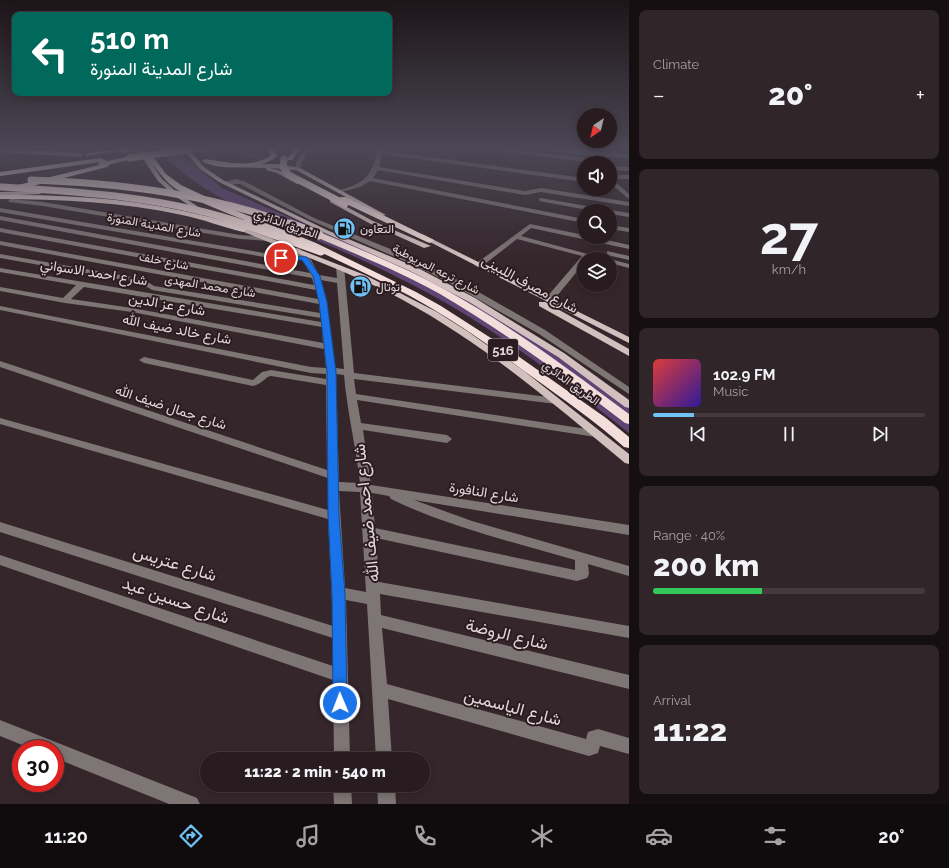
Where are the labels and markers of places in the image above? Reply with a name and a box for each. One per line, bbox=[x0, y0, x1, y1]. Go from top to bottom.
fuel station icon: التعاون bbox=[331, 216, 357, 242]
place label: التعاون bbox=[360, 222, 394, 237]
pin bbox=[264, 241, 298, 275]
fuel station icon: توتال bbox=[348, 274, 374, 300]
place label: توتال bbox=[376, 280, 400, 295]

